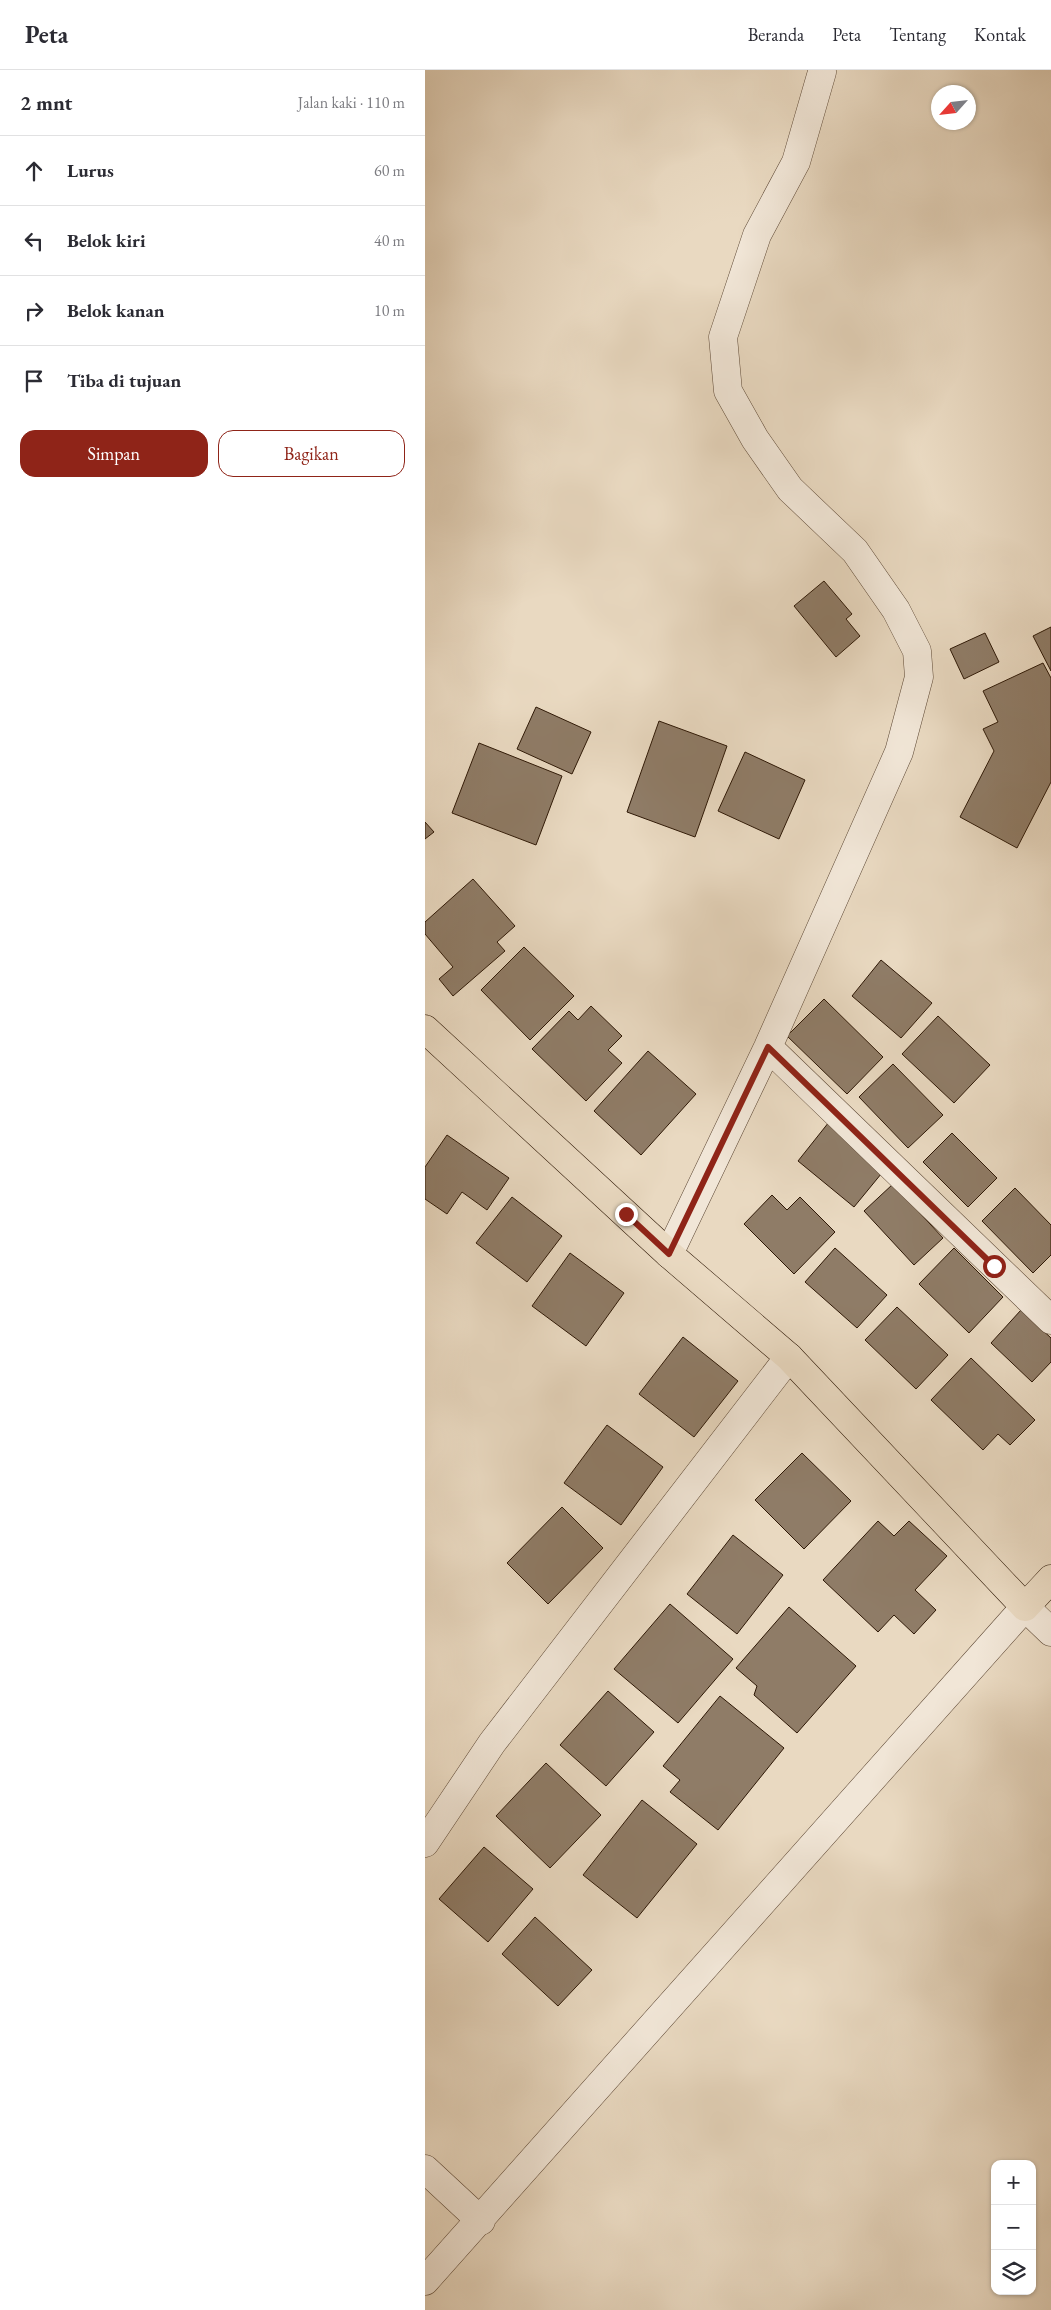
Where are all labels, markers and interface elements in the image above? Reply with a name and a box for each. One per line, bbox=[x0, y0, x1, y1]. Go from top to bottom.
text: Peta bbox=[25, 19, 68, 50]
text: Beranda bbox=[748, 23, 804, 46]
text: Peta bbox=[832, 23, 861, 46]
text: Tentang bbox=[889, 23, 946, 46]
text: Kontak bbox=[974, 23, 1026, 46]
north arrow bbox=[931, 85, 976, 130]
text: 2 mnt bbox=[20, 89, 72, 116]
text: Jalan kaki · 110 m bbox=[298, 92, 405, 113]
icon: ahead bbox=[20, 157, 48, 185]
text: Lurus bbox=[67, 158, 114, 183]
text: 60 m bbox=[374, 160, 405, 181]
icon: left bbox=[20, 227, 48, 255]
text: Belok kiri bbox=[67, 228, 146, 253]
text: 40 m bbox=[374, 230, 405, 251]
icon: right bbox=[20, 297, 48, 325]
text: Belok kanan bbox=[67, 298, 165, 323]
text: 10 m bbox=[374, 300, 405, 321]
icon: arrive bbox=[20, 367, 48, 395]
text: Tiba di tujuan bbox=[67, 368, 181, 393]
button: Simpan bbox=[20, 430, 208, 477]
button: Bagikan bbox=[218, 430, 405, 477]
route end bbox=[615, 1203, 638, 1226]
route start bbox=[983, 1255, 1006, 1278]
map controls bbox=[991, 2160, 1036, 2295]
button: + bbox=[991, 2160, 1036, 2205]
button: − bbox=[991, 2205, 1036, 2250]
button: layers bbox=[991, 2250, 1036, 2295]

